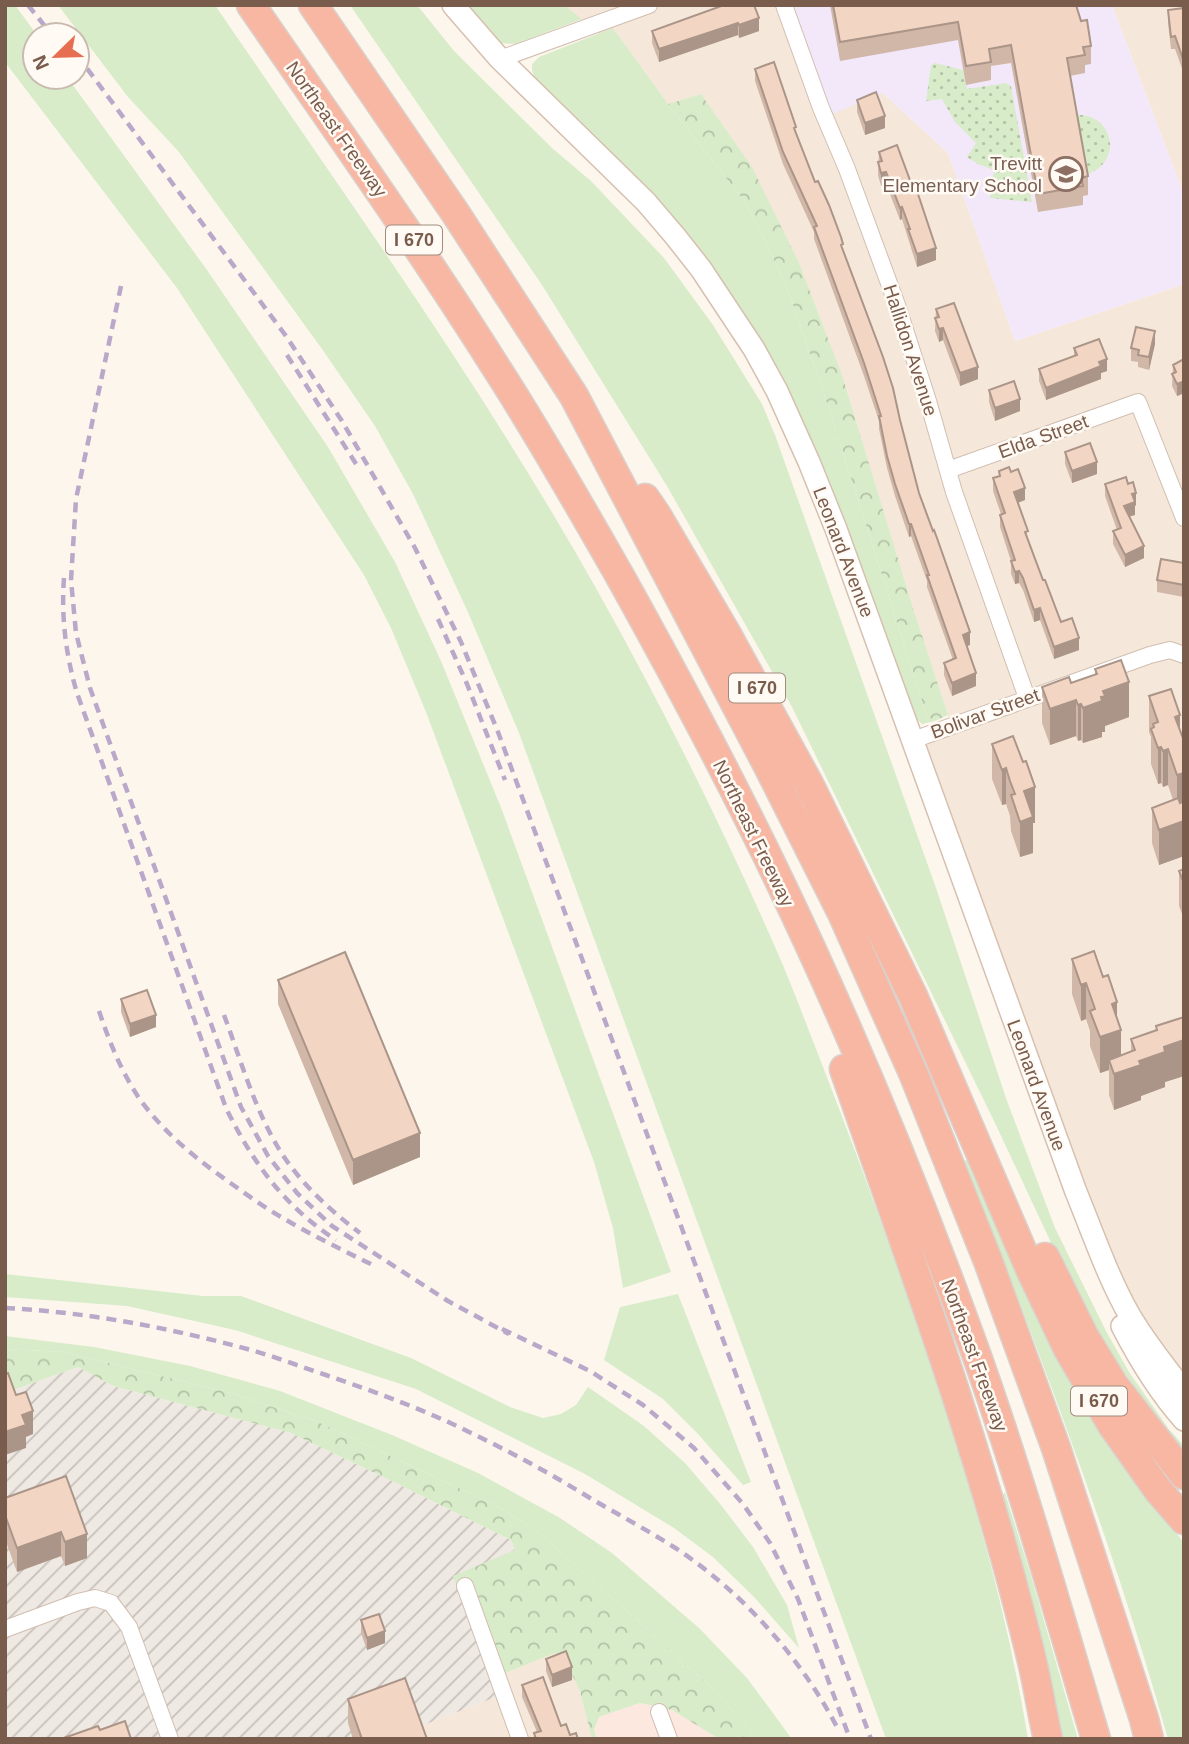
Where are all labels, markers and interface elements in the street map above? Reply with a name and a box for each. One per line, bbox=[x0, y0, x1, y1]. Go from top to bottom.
north arrow bbox=[21, 21, 91, 91]
text: N bbox=[28, 52, 53, 73]
street label: Northeast Freeway bbox=[282, 58, 392, 201]
place label: Trevitt Elementary School bbox=[883, 153, 1043, 196]
school or university icon: Trevitt Elementary School bbox=[1047, 155, 1085, 193]
road number: I 670 bbox=[386, 226, 442, 254]
street label: Hallidon Avenue bbox=[879, 282, 942, 419]
street label: Elda Street bbox=[995, 410, 1092, 462]
street label: Leonard Avenue bbox=[809, 484, 878, 620]
road number: I 670 bbox=[729, 674, 785, 702]
street label: Bolivar Street bbox=[928, 684, 1043, 743]
street label: Northeast Freeway bbox=[709, 756, 798, 910]
street label: Leonard Avenue bbox=[1003, 1017, 1070, 1154]
street label: Northeast Freeway bbox=[937, 1276, 1012, 1435]
road number: I 670 bbox=[1071, 1386, 1127, 1416]

